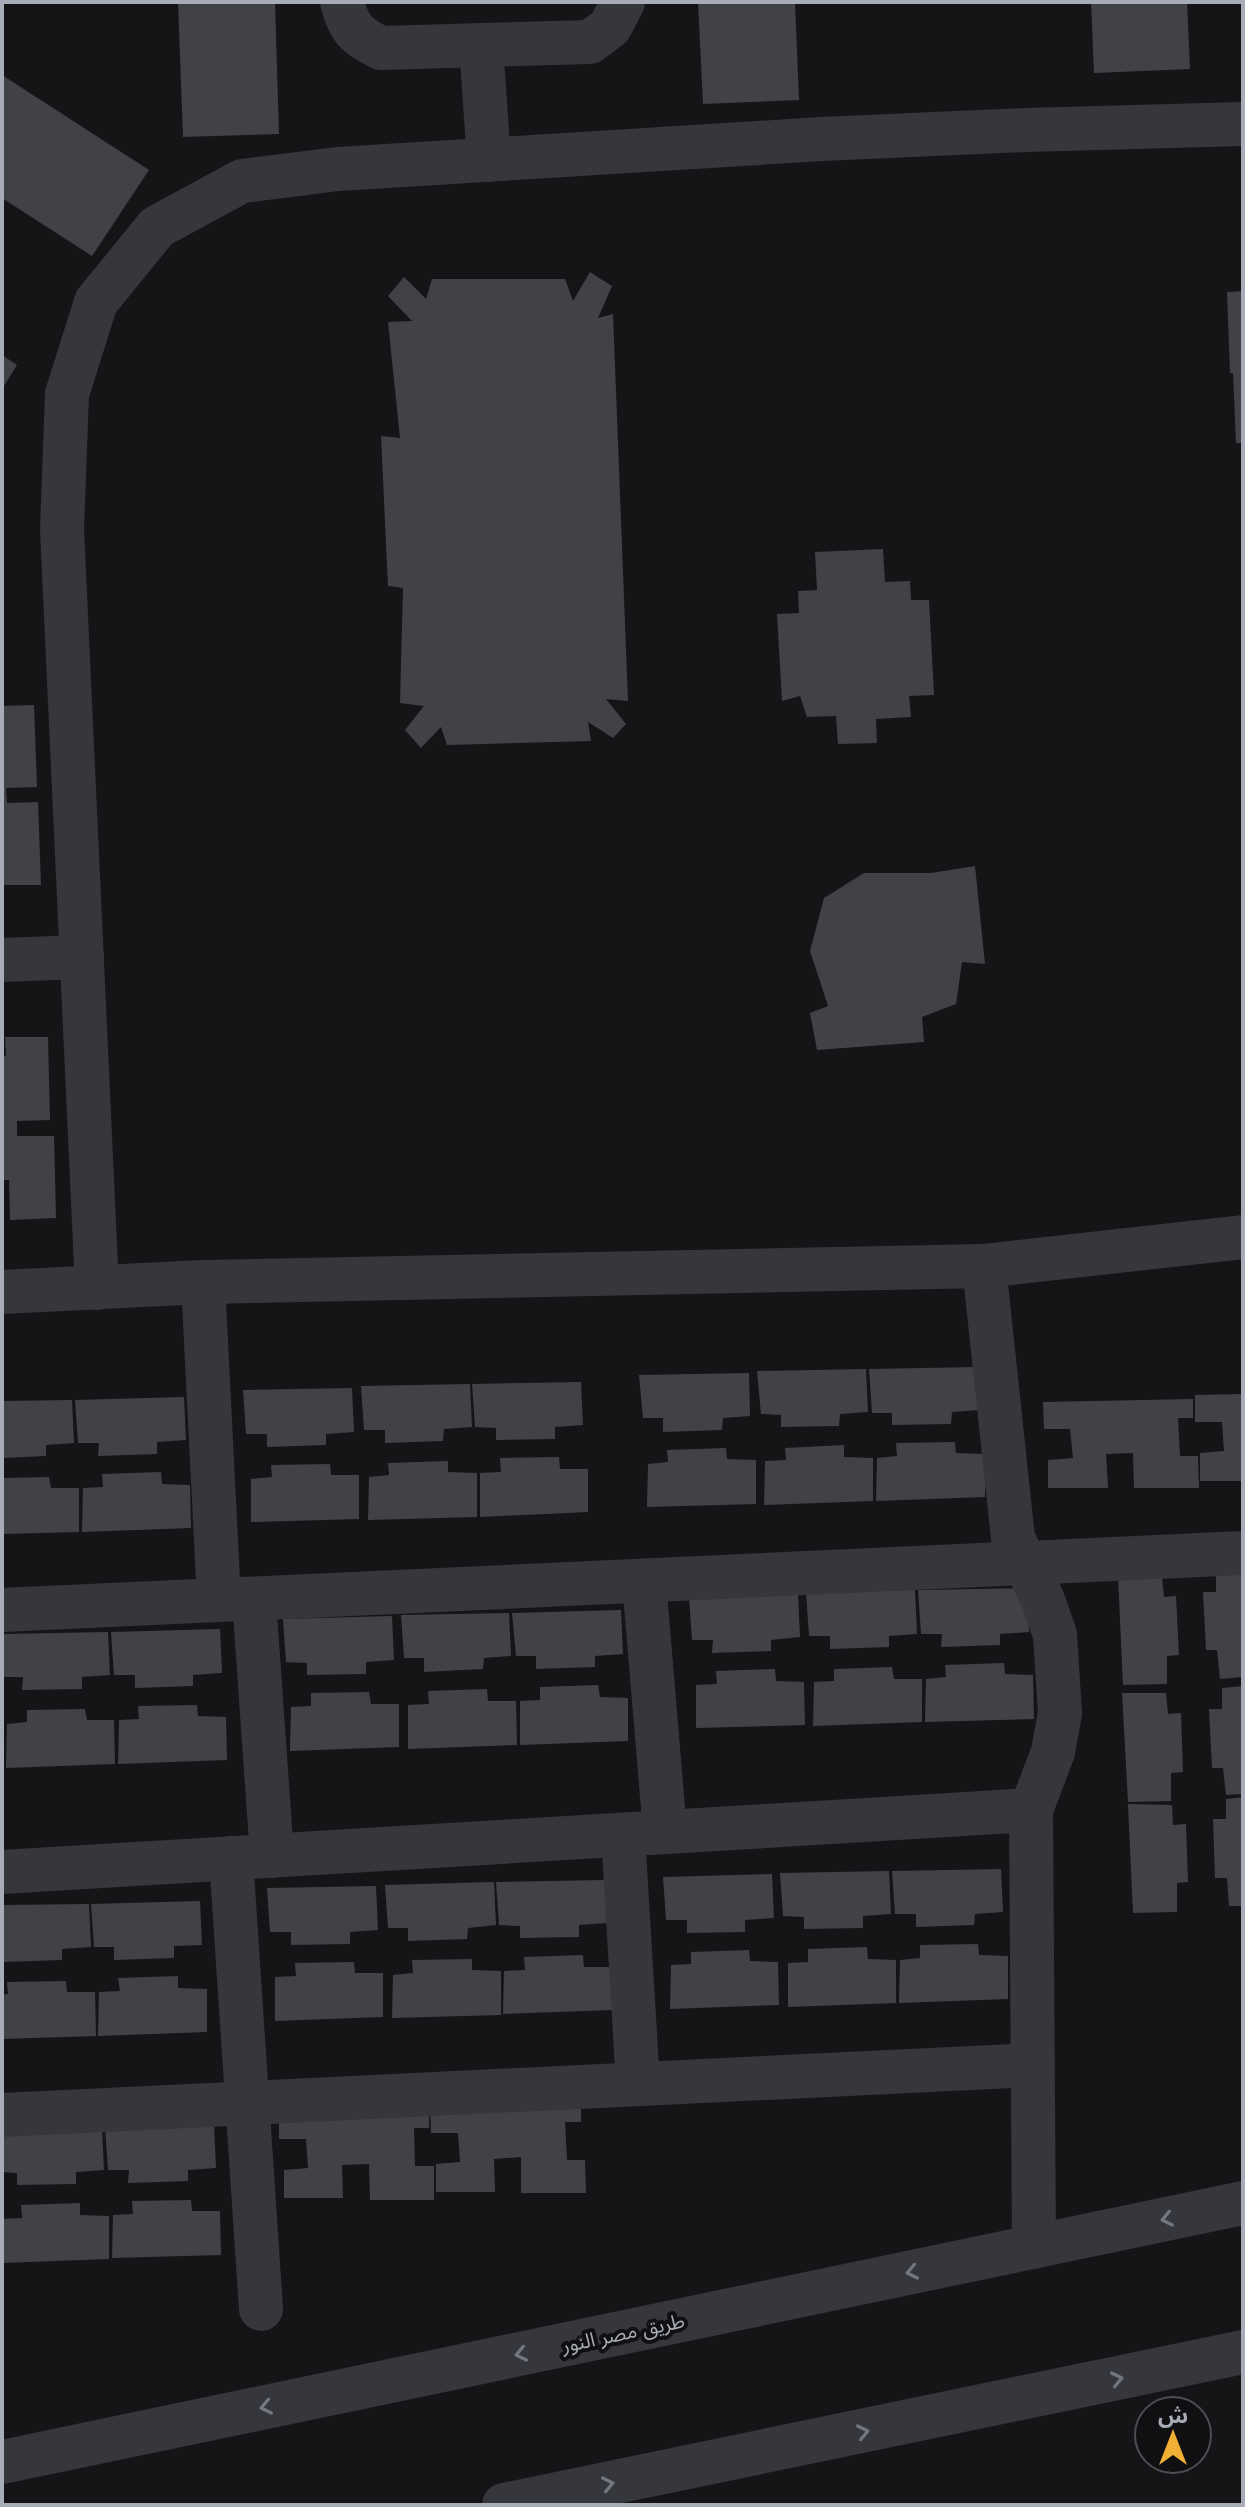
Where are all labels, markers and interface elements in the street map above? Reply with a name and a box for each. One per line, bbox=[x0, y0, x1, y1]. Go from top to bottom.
one-way arrow bbox=[1160, 2210, 1174, 2227]
one-way arrow bbox=[906, 2263, 919, 2280]
street label: طريق مصر النور bbox=[559, 2309, 687, 2359]
one-way arrow bbox=[514, 2345, 528, 2362]
one-way arrow bbox=[1110, 2371, 1123, 2388]
north arrow bbox=[1133, 2395, 1213, 2475]
one-way arrow bbox=[260, 2398, 273, 2415]
text: ش bbox=[1158, 2403, 1188, 2428]
one-way arrow bbox=[856, 2424, 869, 2441]
one-way arrow bbox=[601, 2476, 614, 2493]

